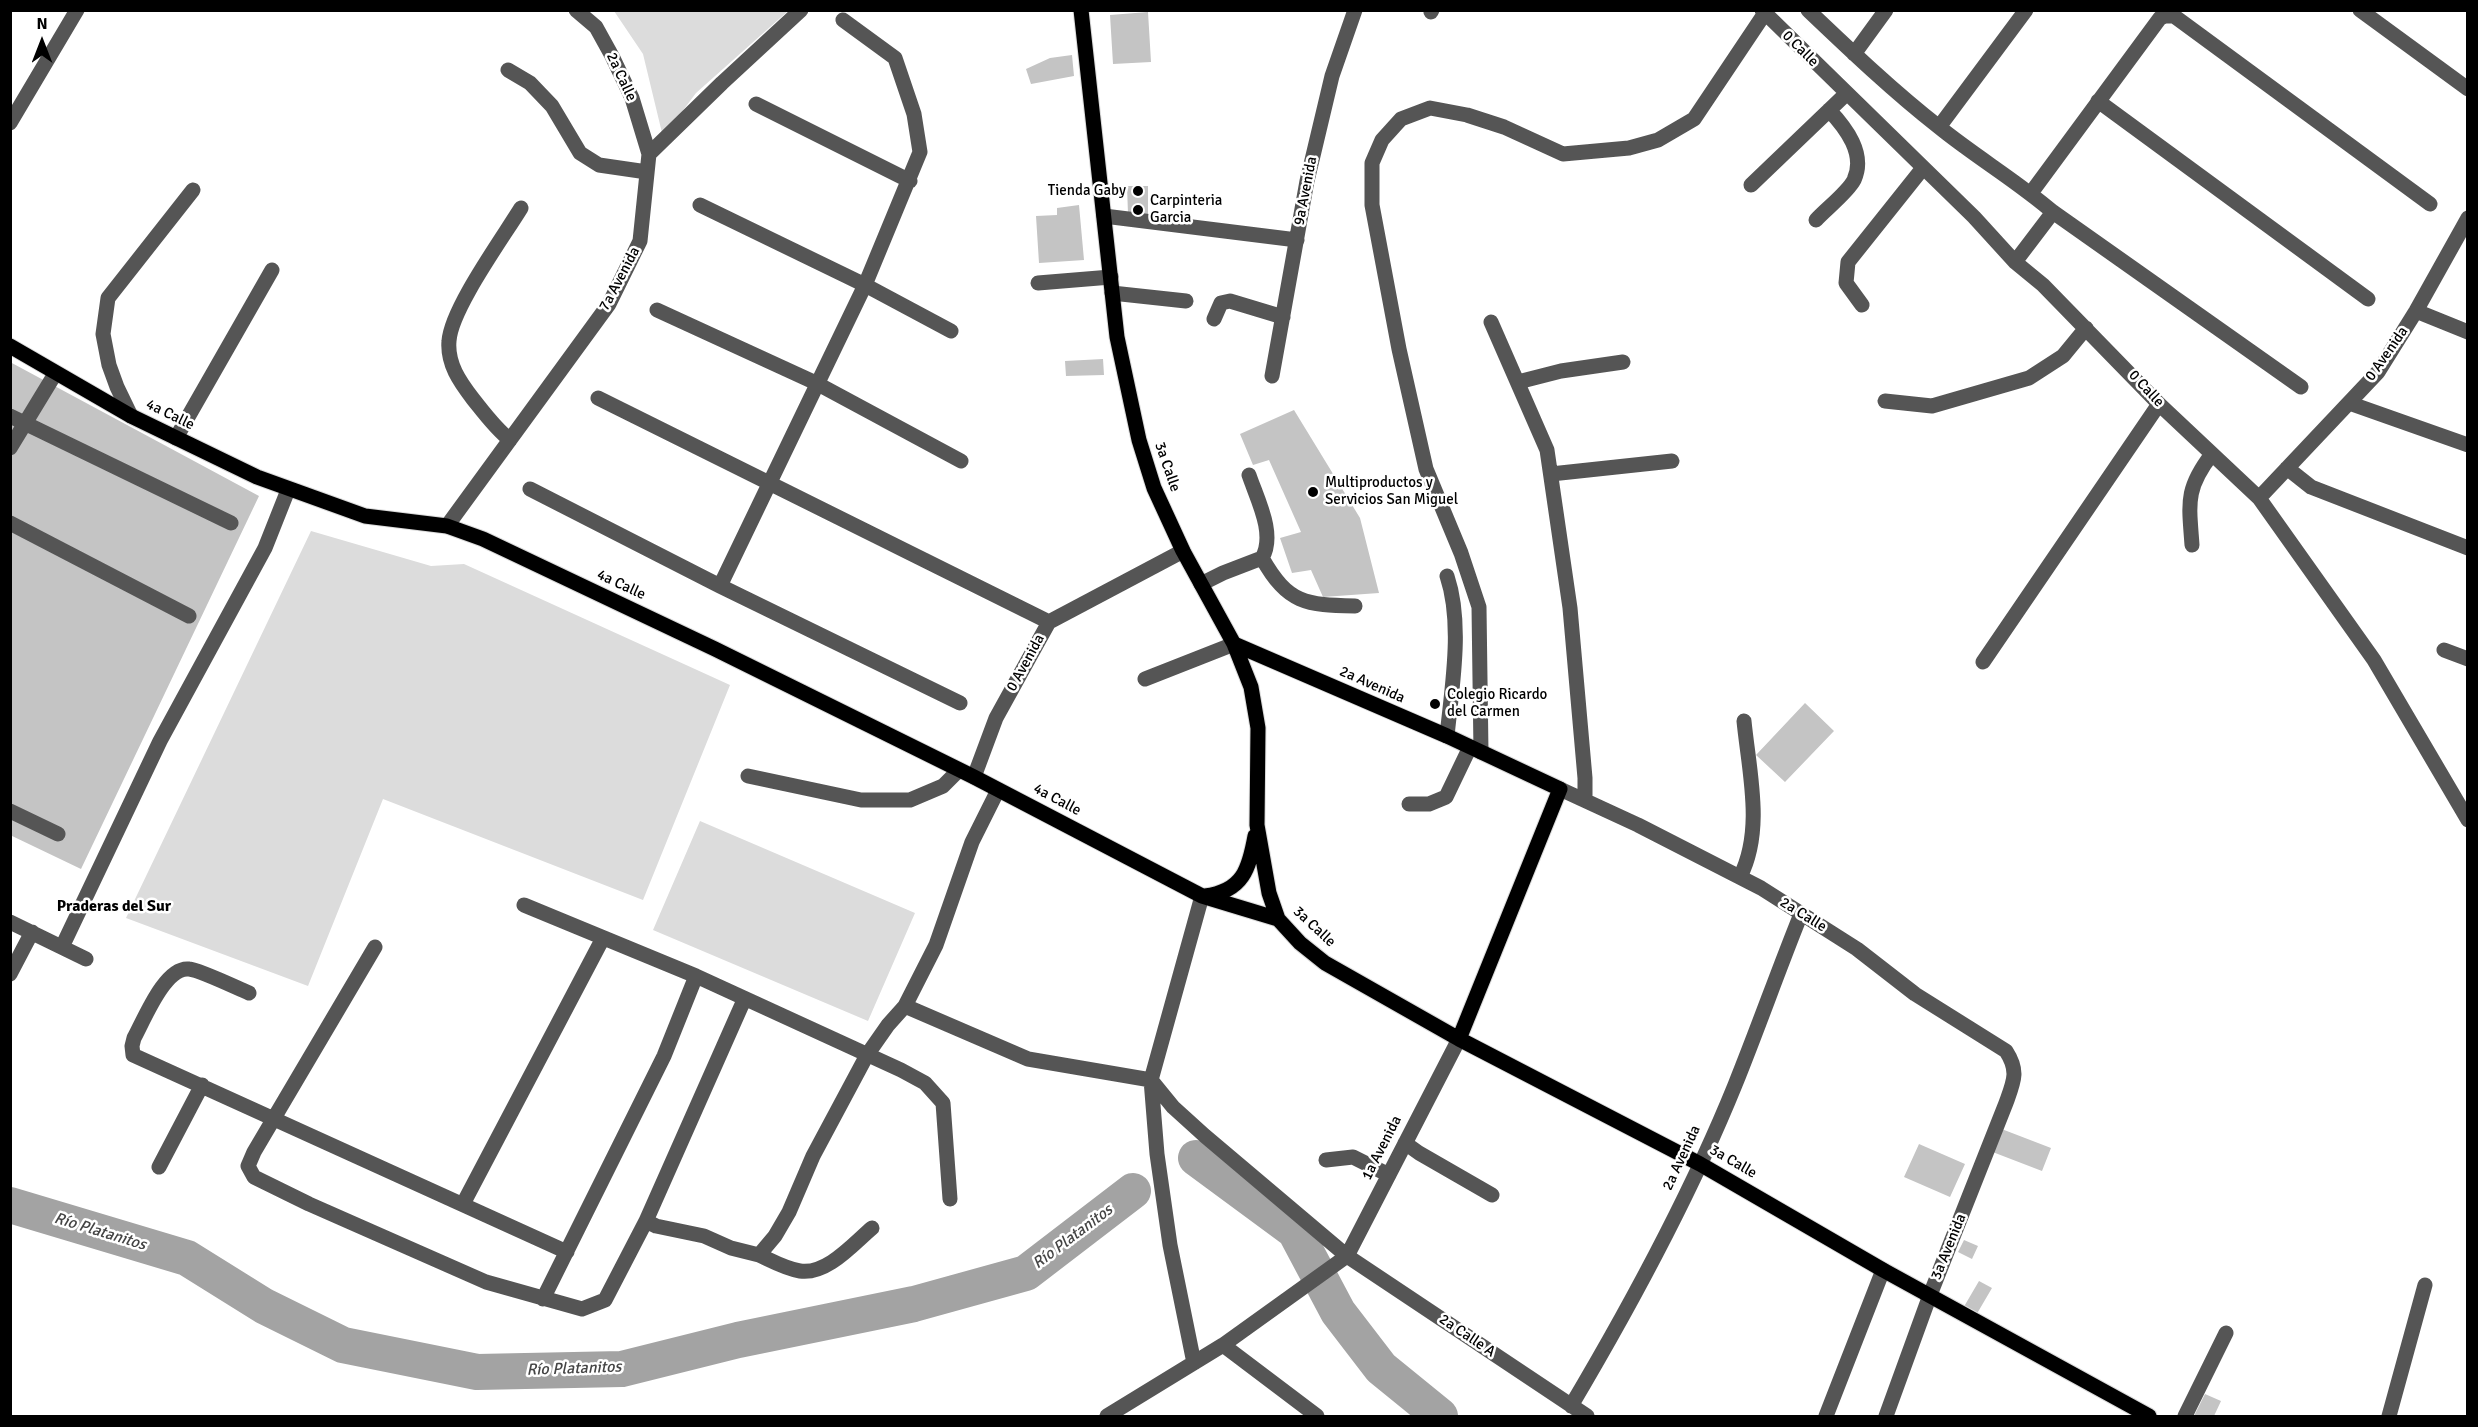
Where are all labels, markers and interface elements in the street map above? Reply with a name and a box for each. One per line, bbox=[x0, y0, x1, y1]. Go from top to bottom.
north arrow bbox=[12, 12, 72, 72]
text: N bbox=[36, 14, 48, 34]
street label: 0 Calle bbox=[1778, 27, 1822, 71]
street label: 2a Calle bbox=[602, 50, 640, 104]
street label: 9a Avenida bbox=[1290, 155, 1322, 227]
place label: Tienda Gaby bbox=[1048, 182, 1126, 200]
marker: Tienda Gaby bbox=[1131, 184, 1145, 198]
place label: Carpinteria Garcia bbox=[1150, 192, 1222, 227]
marker: Carpinteria Garcia bbox=[1131, 203, 1145, 217]
street label: 7a Avenida bbox=[596, 244, 644, 314]
street label: 0 Avenida bbox=[2362, 323, 2412, 385]
street label: 0 Calle bbox=[2124, 367, 2168, 411]
street label: 4a Calle bbox=[143, 396, 197, 434]
street label: 3a Calle bbox=[1150, 440, 1184, 494]
place label: Multiproductos y Servicios San Miguel bbox=[1325, 474, 1458, 509]
marker: Multiproductos y Servicios San Miguel bbox=[1306, 485, 1320, 499]
street label: 4a Calle bbox=[594, 566, 648, 604]
street label: 0 Avenida bbox=[1003, 631, 1049, 695]
street label: 2a Avenida bbox=[1336, 663, 1408, 707]
place label: Colegio Ricardo del Carmen bbox=[1447, 686, 1547, 721]
marker: Colegio Ricardo del Carmen bbox=[1428, 697, 1442, 711]
street label: 4a Calle bbox=[1030, 780, 1084, 820]
street label: 2a Calle bbox=[1776, 894, 1830, 936]
district label: Praderas del Sur bbox=[57, 897, 171, 917]
street label: 3a Calle bbox=[1289, 903, 1339, 951]
street label: 1a Avenida bbox=[1358, 1113, 1406, 1183]
street label: 2a Avenida bbox=[1659, 1123, 1705, 1193]
street label: 3a Calle bbox=[1706, 1141, 1760, 1183]
water label: Río Platanitos bbox=[1029, 1201, 1117, 1273]
water label: Río Platanitos bbox=[52, 1209, 148, 1255]
street label: 3a Avenida bbox=[1928, 1211, 1970, 1283]
street label: 2a Calle A bbox=[1435, 1311, 1499, 1361]
water label: Río Platanitos bbox=[526, 1358, 622, 1380]

